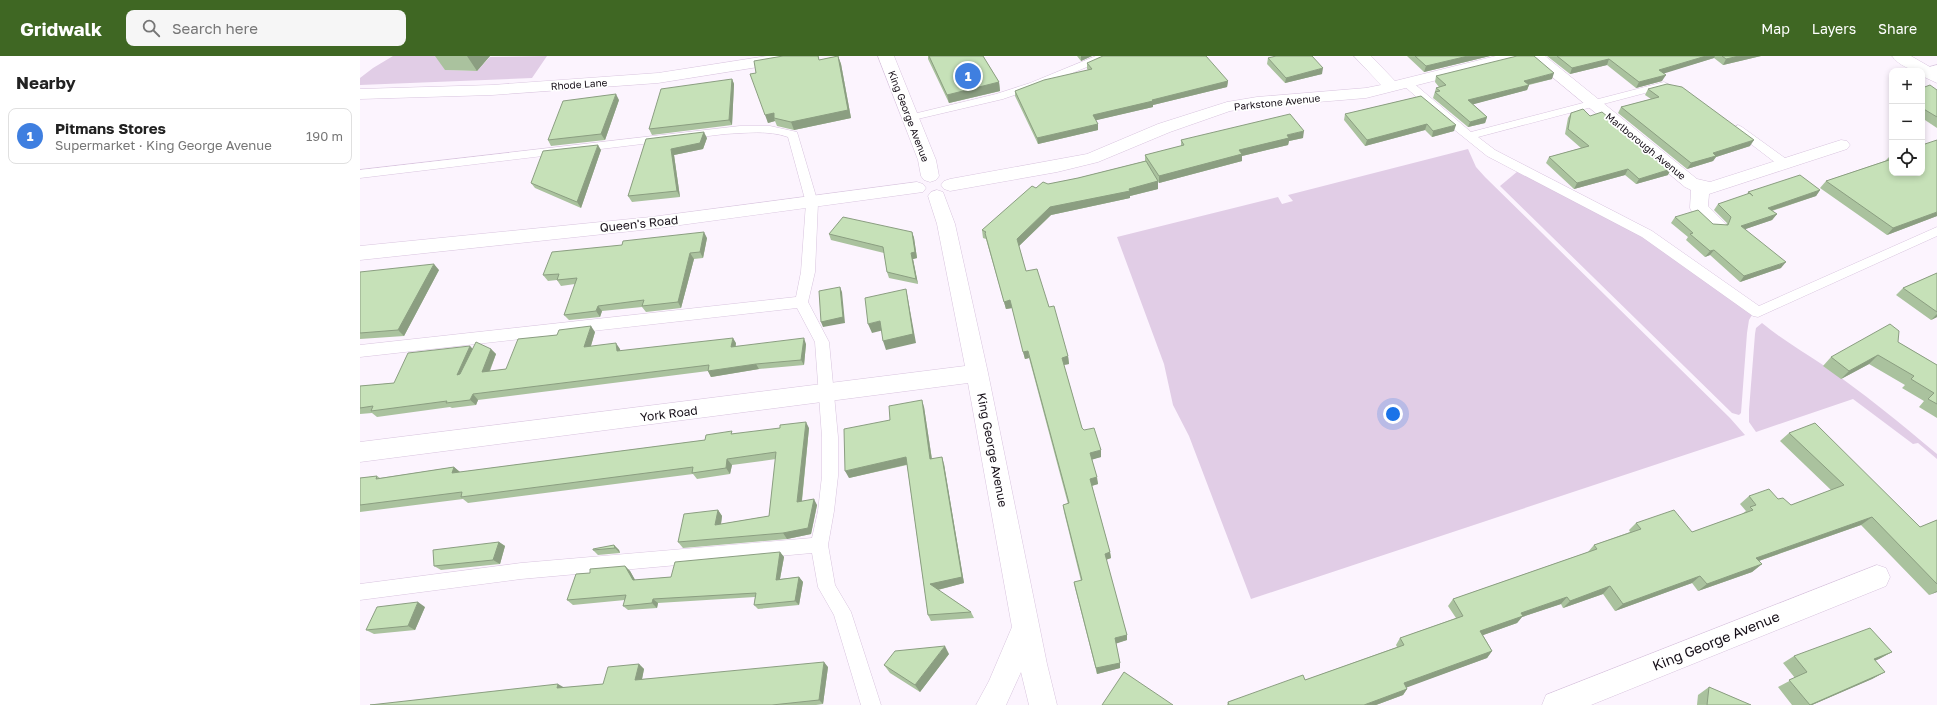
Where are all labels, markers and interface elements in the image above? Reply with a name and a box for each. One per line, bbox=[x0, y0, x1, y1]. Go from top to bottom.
search box bbox=[126, 10, 406, 46]
text: Gridwalk bbox=[20, 17, 102, 40]
icon: search bbox=[140, 17, 162, 39]
text: Search here bbox=[172, 19, 258, 37]
text: Map bbox=[1761, 20, 1790, 37]
text: Layers bbox=[1812, 20, 1856, 37]
text: Share bbox=[1878, 20, 1917, 37]
pin: 1 bbox=[955, 61, 981, 91]
map controls bbox=[1889, 68, 1925, 176]
button: + bbox=[1889, 68, 1925, 104]
street label: King George Avenue bbox=[886, 69, 932, 164]
text: Nearby bbox=[16, 72, 76, 93]
street label: Rhode Lane bbox=[550, 76, 608, 92]
street label: Parkstone Avenue bbox=[1233, 91, 1321, 112]
button: − bbox=[1889, 104, 1925, 140]
street label: Marlborough Avenue bbox=[1604, 110, 1689, 182]
text: Pitmans Stores bbox=[55, 119, 166, 137]
text: 1 bbox=[27, 128, 33, 144]
text: 190 m bbox=[306, 128, 343, 144]
text: Supermarket · King George Avenue bbox=[55, 137, 272, 153]
button: locate bbox=[1889, 140, 1925, 176]
street label: Queen's Road bbox=[599, 212, 679, 235]
street label: King George Avenue bbox=[974, 391, 1011, 508]
street label: York Road bbox=[639, 403, 699, 424]
your location bbox=[1383, 404, 1403, 424]
street label: King George Avenue bbox=[1650, 607, 1782, 674]

